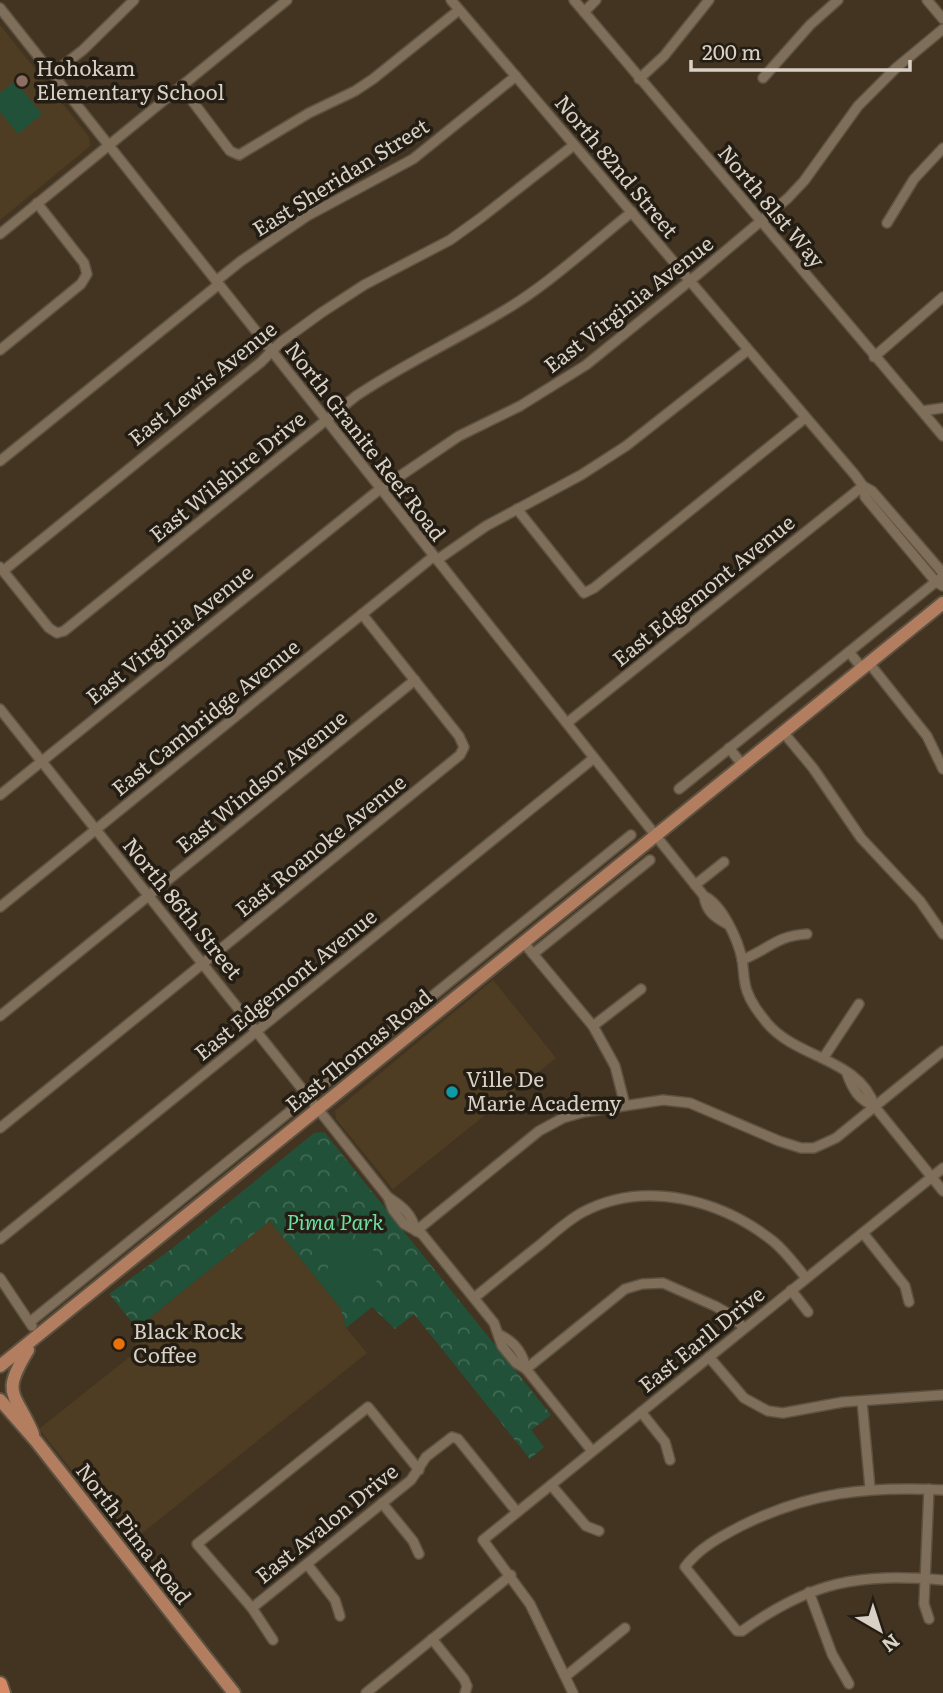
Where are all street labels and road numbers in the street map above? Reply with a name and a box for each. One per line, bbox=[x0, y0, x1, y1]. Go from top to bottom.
street label: North 82nd Street bbox=[549, 87, 687, 244]
street label: East Sheridan Street bbox=[246, 109, 434, 243]
street label: North 81st Way bbox=[712, 137, 834, 274]
street label: East Virginia Avenue bbox=[536, 227, 719, 379]
street label: East Lewis Avenue bbox=[121, 312, 282, 452]
street label: North Granite Reef Road bbox=[279, 334, 455, 547]
street label: East Wilshire Drive bbox=[142, 402, 311, 548]
street label: East Edgemont Avenue bbox=[605, 506, 800, 672]
street label: East Virginia Avenue bbox=[78, 556, 259, 710]
street label: East Cambridge Avenue bbox=[104, 630, 305, 802]
street label: East Windsor Avenue bbox=[168, 701, 353, 859]
street label: East Roanoke Avenue bbox=[227, 765, 411, 923]
street label: North 86th Street bbox=[117, 830, 251, 985]
street label: East Edgemont Avenue bbox=[187, 900, 382, 1066]
street label: East Thomas Road bbox=[278, 980, 437, 1118]
street label: East Earll Drive bbox=[631, 1278, 770, 1399]
street label: North Pima Road bbox=[70, 1455, 200, 1610]
street label: East Avalon Drive bbox=[247, 1455, 404, 1589]

